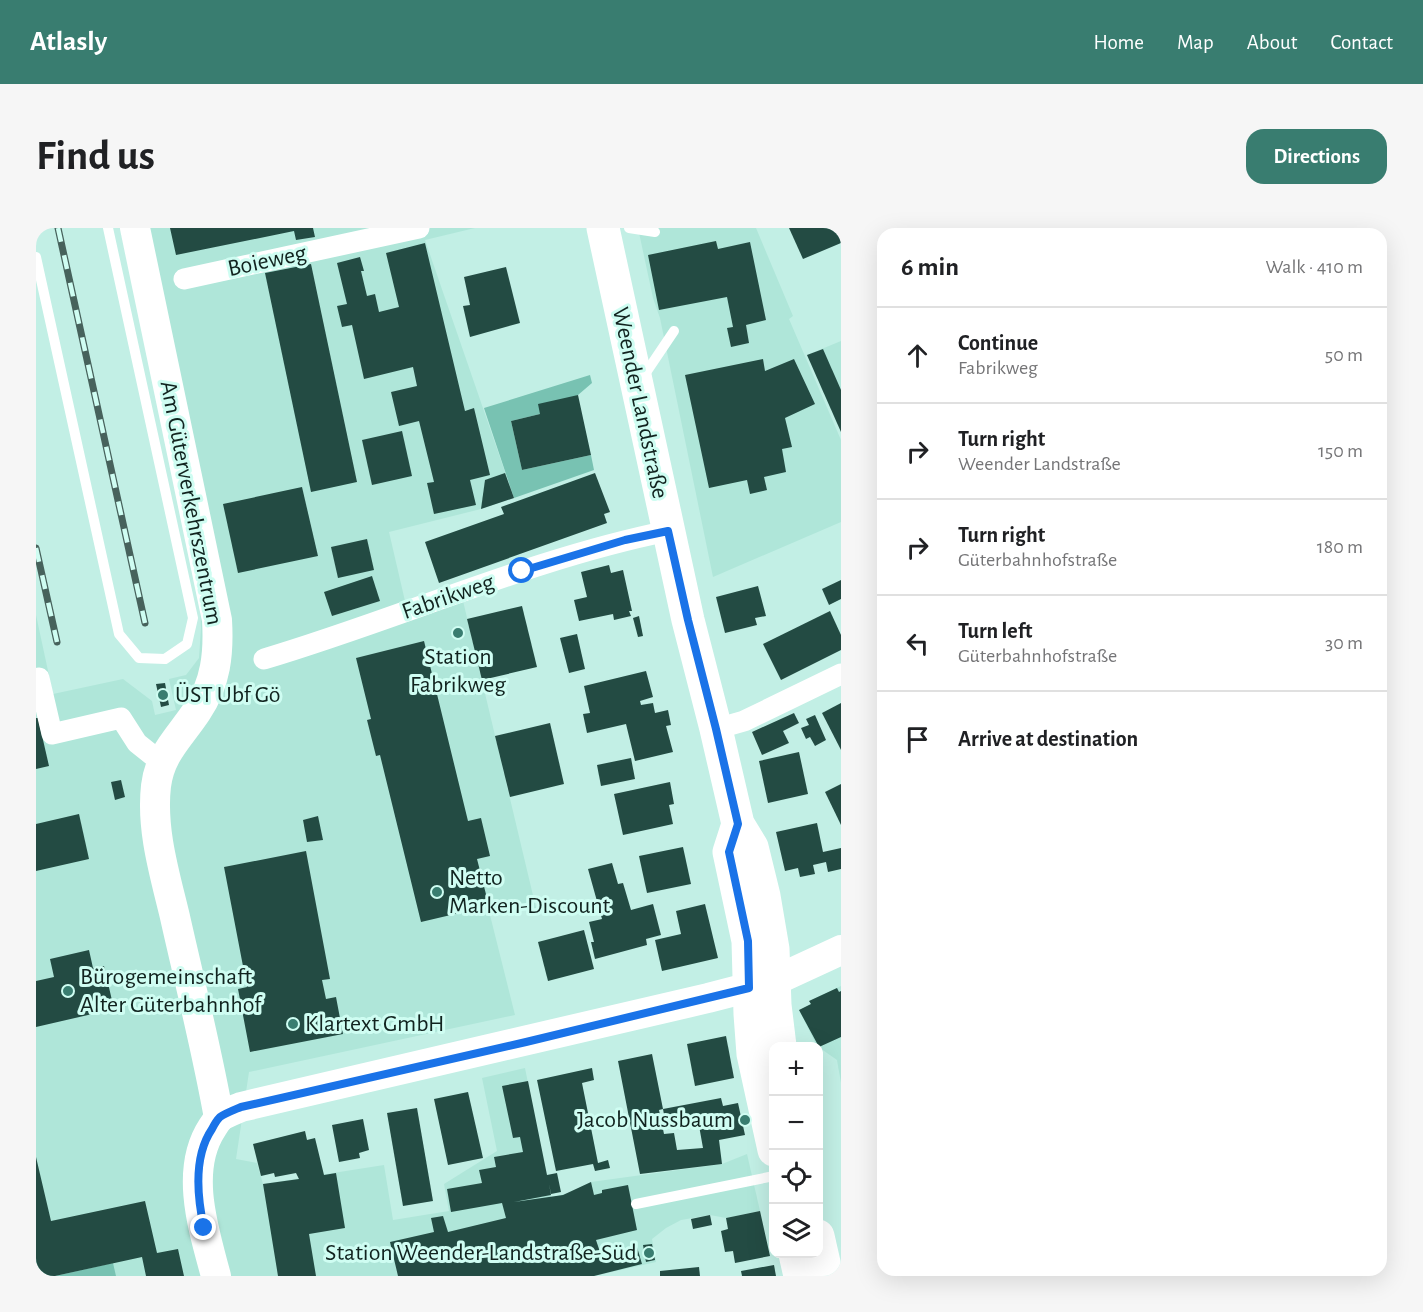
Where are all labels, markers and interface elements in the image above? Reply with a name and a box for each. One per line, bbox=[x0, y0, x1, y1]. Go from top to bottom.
text: Atlasly bbox=[30, 28, 107, 56]
text: Home bbox=[1093, 32, 1144, 53]
text: Map bbox=[1177, 32, 1214, 53]
text: About bbox=[1247, 32, 1297, 53]
text: Contact bbox=[1330, 32, 1393, 53]
button: Directions bbox=[1246, 129, 1387, 184]
text: Find us bbox=[36, 135, 155, 177]
street label: Boieweg bbox=[226, 241, 309, 281]
text: 6 min bbox=[901, 254, 959, 280]
text: Walk · 410 m bbox=[1265, 257, 1363, 277]
street label: Weender Landstraße bbox=[608, 305, 672, 501]
text: Continue bbox=[958, 332, 1038, 354]
icon: ahead bbox=[901, 339, 934, 372]
text: 50 m bbox=[1325, 345, 1363, 365]
text: Fabrikweg bbox=[958, 358, 1038, 378]
street label: Am Güterverkehrszentrum bbox=[156, 379, 226, 627]
text: Turn right bbox=[958, 428, 1045, 450]
icon: right bbox=[901, 435, 934, 468]
text: 150 m bbox=[1318, 441, 1363, 461]
text: Weender Landstraße bbox=[958, 454, 1121, 474]
text: Turn right bbox=[958, 524, 1045, 546]
icon: right bbox=[901, 531, 934, 564]
text: 180 m bbox=[1317, 537, 1363, 557]
text: Güterbahnhofstraße bbox=[958, 550, 1117, 570]
route start bbox=[508, 557, 534, 583]
street label: Fabrikweg bbox=[399, 570, 497, 624]
text: Turn left bbox=[958, 620, 1032, 642]
marker: Station Fabrikweg bbox=[451, 626, 465, 640]
icon: left bbox=[901, 627, 934, 660]
text: 30 m bbox=[1325, 633, 1363, 653]
place label: Station Fabrikweg bbox=[410, 645, 506, 697]
text: Güterbahnhofstraße bbox=[958, 646, 1117, 666]
place label: ÜST Ubf Gö bbox=[175, 682, 281, 707]
marker: ÜST Ubf Gö bbox=[156, 688, 170, 702]
icon: arrive bbox=[901, 723, 934, 756]
text: Arrive at destination bbox=[958, 728, 1138, 750]
place label: Netto Marken-Discount bbox=[449, 866, 611, 918]
marker: Netto Marken-Discount bbox=[430, 885, 444, 899]
place label: Bürogemeinschaft Alter Güterbahnhof bbox=[80, 965, 263, 1017]
marker: Bürogemeinschaft Alter Güterbahnhof bbox=[61, 984, 75, 998]
place label: Klartext GmbH bbox=[305, 1012, 445, 1036]
marker: Klartext GmbH bbox=[286, 1017, 300, 1031]
map controls bbox=[769, 1042, 823, 1258]
button: + bbox=[769, 1042, 823, 1096]
button: − bbox=[769, 1096, 823, 1150]
place label: Jacob Nussbaum bbox=[577, 1108, 733, 1132]
marker: Jacob Nussbaum bbox=[738, 1113, 752, 1127]
button: locate bbox=[769, 1150, 823, 1204]
button: layers bbox=[769, 1204, 823, 1258]
route end bbox=[190, 1214, 216, 1240]
place label: Station Weender-Landstraße-Süd bbox=[325, 1241, 637, 1265]
marker: Station Weender-Landstraße-Süd bbox=[642, 1246, 656, 1260]

